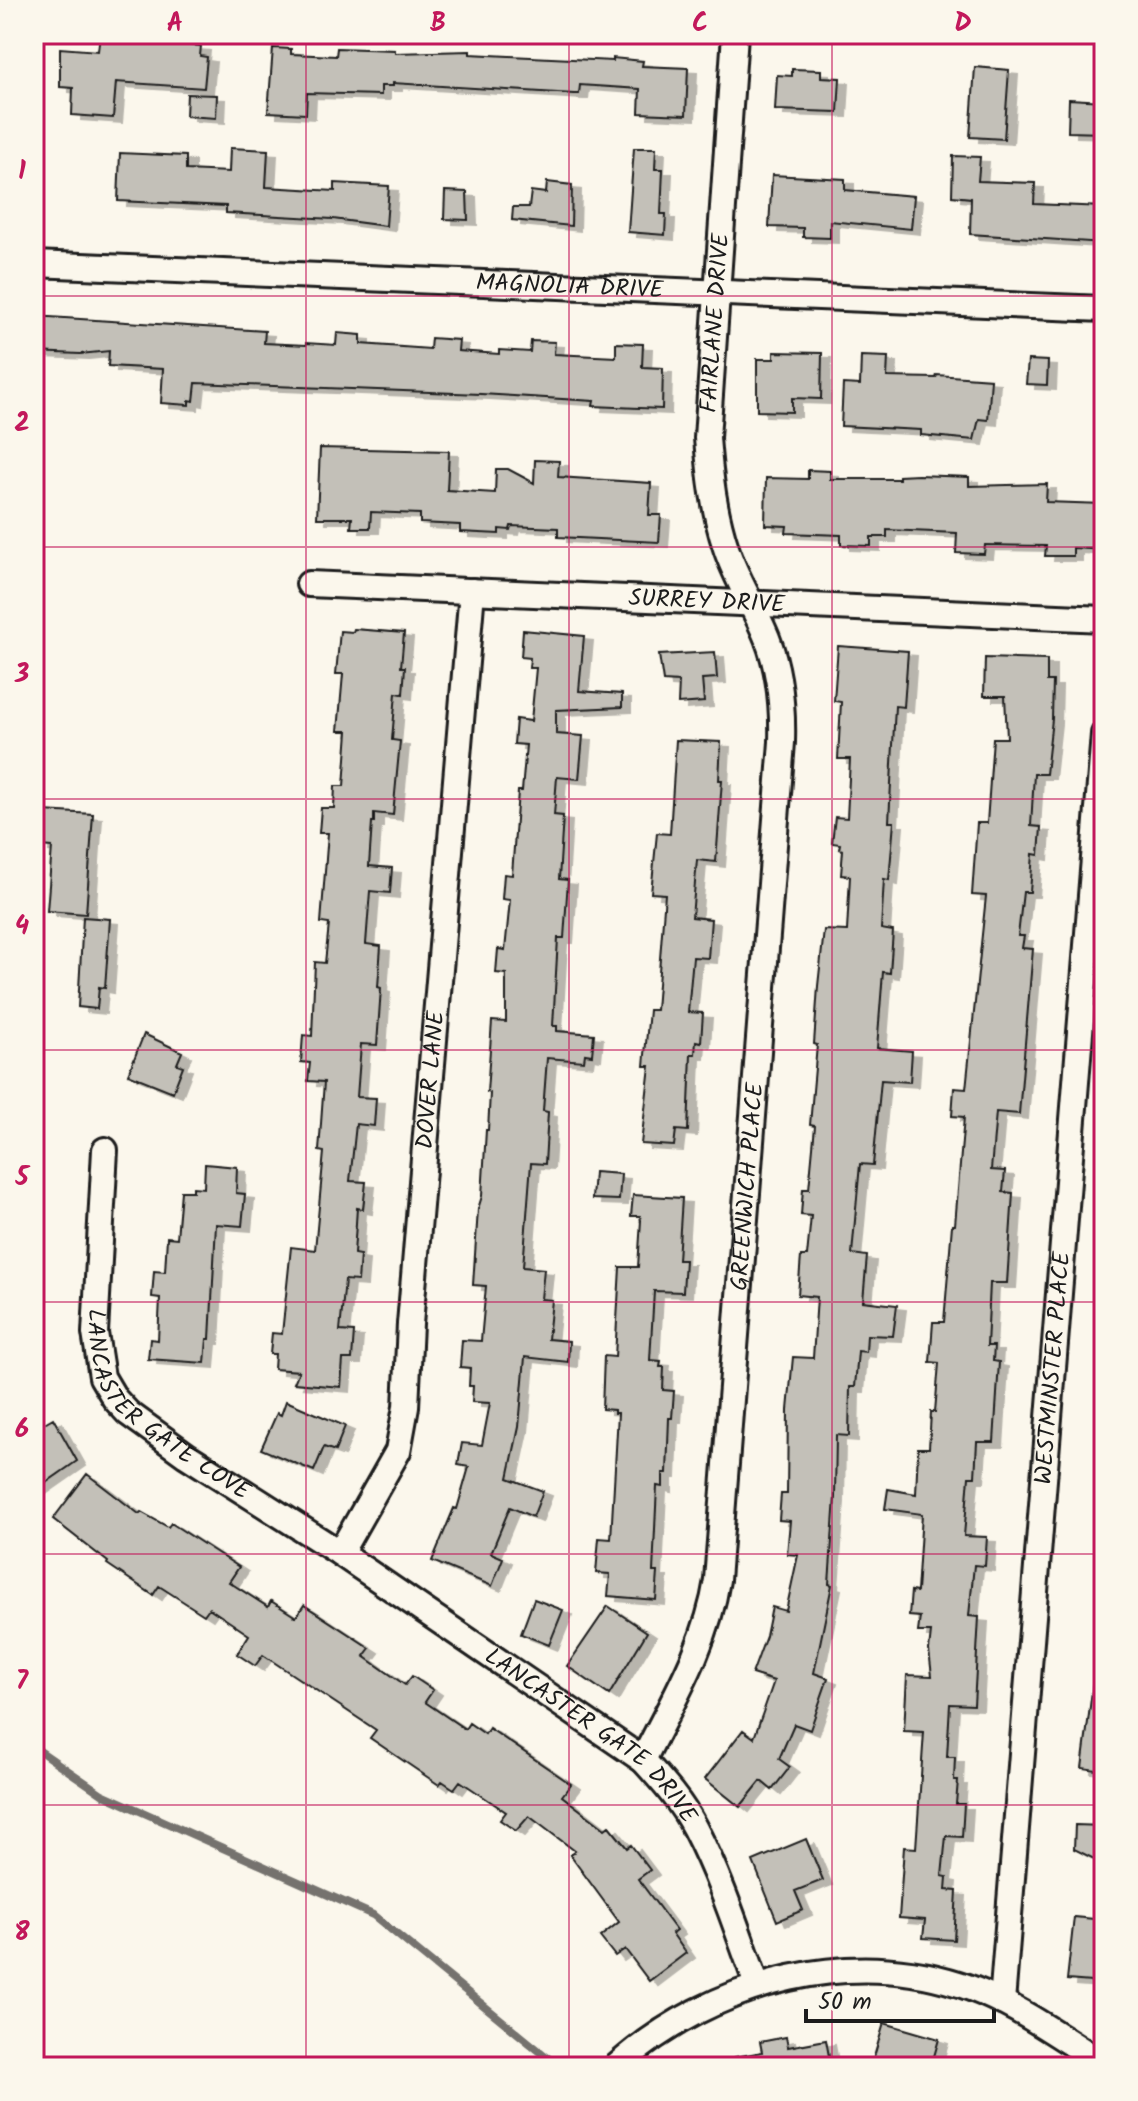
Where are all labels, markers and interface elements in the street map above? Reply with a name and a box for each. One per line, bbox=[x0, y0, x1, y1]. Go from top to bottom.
text: A bbox=[167, 3, 183, 45]
text: B bbox=[430, 3, 446, 45]
text: C bbox=[692, 3, 708, 45]
text: D bbox=[954, 3, 972, 45]
text: 1 bbox=[18, 151, 26, 193]
street label: FAIRLANE DRIVE bbox=[689, 231, 741, 414]
street label: MAGNOLIA DRIVE bbox=[475, 263, 665, 310]
text: 2 bbox=[14, 403, 30, 445]
street label: SURREY DRIVE bbox=[628, 579, 787, 624]
text: 3 bbox=[14, 654, 29, 696]
text: 4 bbox=[15, 906, 29, 948]
street label: DOVER LANE bbox=[405, 1008, 456, 1151]
street label: GREENWICH PLACE bbox=[720, 1080, 775, 1292]
text: 5 bbox=[14, 1157, 30, 1199]
street label: WESTMINSTER PLACE bbox=[1024, 1249, 1082, 1486]
street label: LANCASTER GATE COVE bbox=[75, 1308, 259, 1511]
text: 6 bbox=[15, 1409, 29, 1451]
street label: LANCASTER GATE DRIVE bbox=[476, 1638, 708, 1832]
text: 7 bbox=[16, 1661, 29, 1703]
text: 8 bbox=[14, 1912, 30, 1954]
scale bar bbox=[806, 1973, 994, 2023]
text: 50 m bbox=[818, 1983, 872, 2022]

